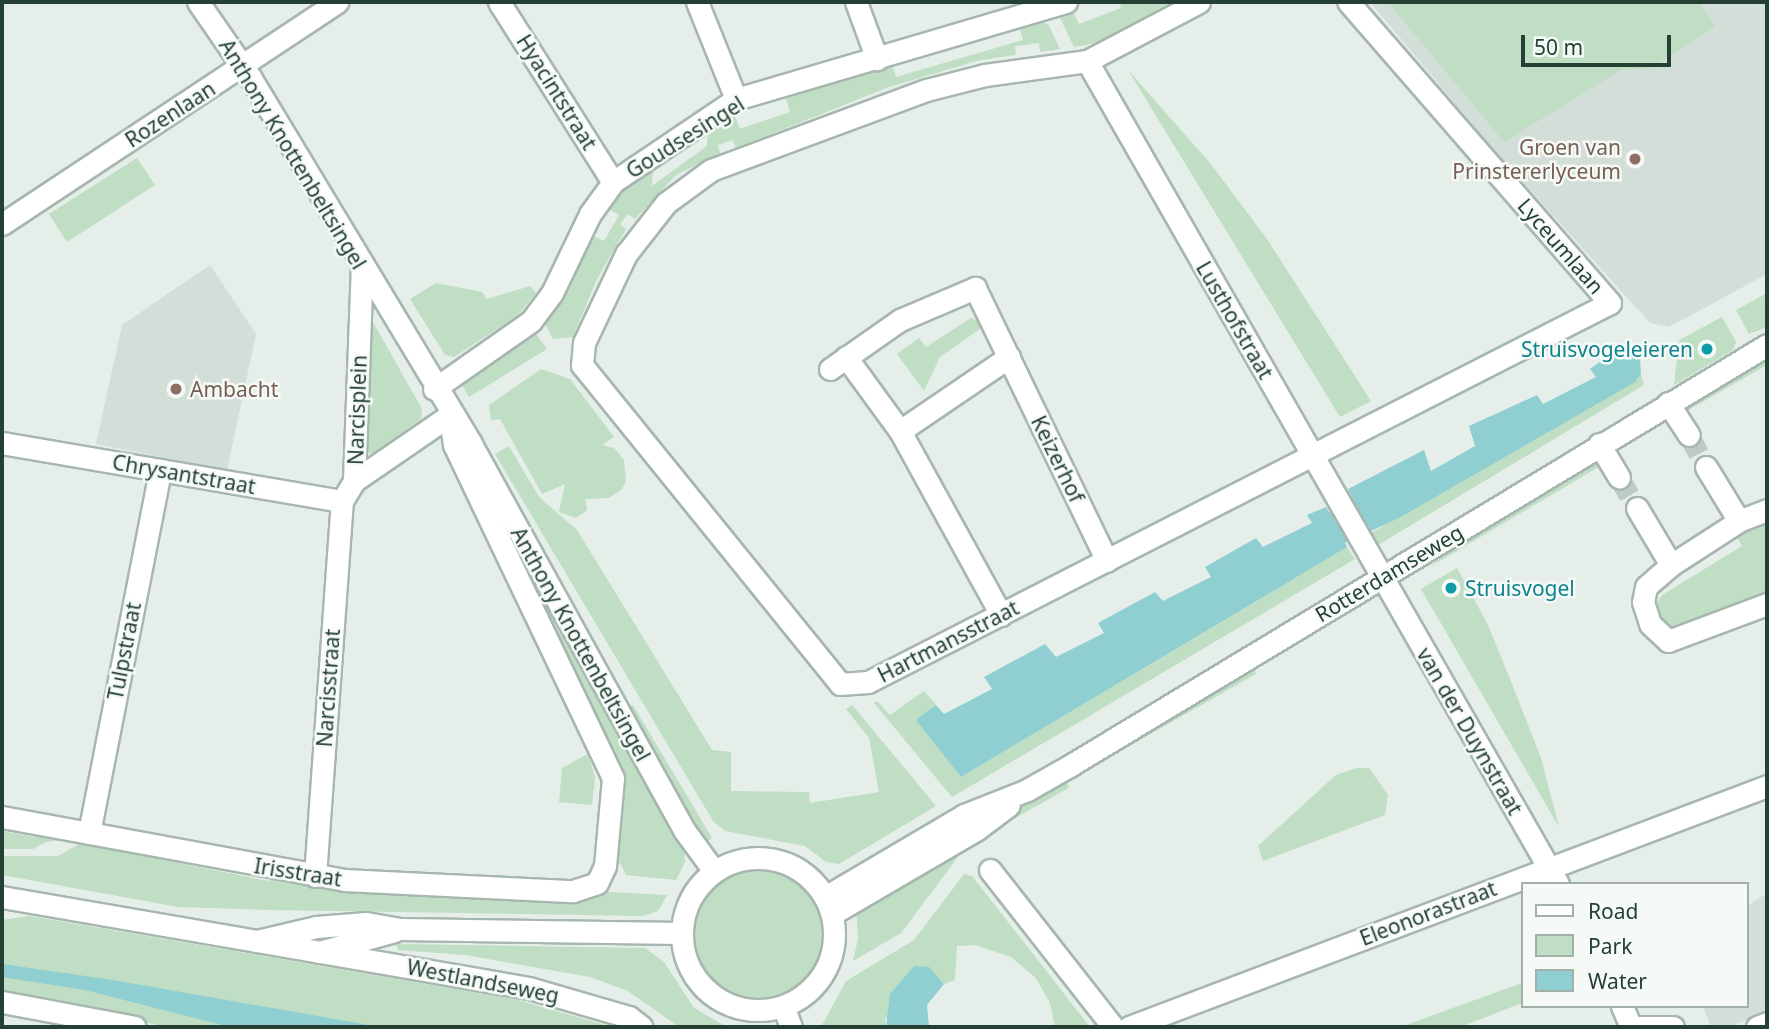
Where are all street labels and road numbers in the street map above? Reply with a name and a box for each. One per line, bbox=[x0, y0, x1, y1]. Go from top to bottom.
street label: Hyacintstraat bbox=[512, 30, 602, 154]
street label: Anthony Knottenbeltsingel bbox=[214, 34, 372, 274]
street label: Rozenlaan bbox=[120, 76, 220, 152]
street label: Goudsesingel bbox=[621, 91, 749, 183]
street label: Lyceumlaan bbox=[1513, 193, 1609, 299]
street label: Lusthofstraat bbox=[1191, 257, 1279, 383]
street label: Narcisplein bbox=[342, 355, 372, 465]
street label: Keizerhof bbox=[1026, 411, 1090, 507]
street label: Chrysantstraat bbox=[110, 449, 258, 499]
street label: Rotterdamseweg bbox=[1310, 519, 1468, 627]
street label: Anthony Knottenbeltsingel bbox=[506, 523, 656, 765]
street label: Hartmansstraat bbox=[873, 595, 1023, 687]
street label: Tulpstraat bbox=[102, 600, 146, 702]
street label: Narcisstraat bbox=[311, 628, 345, 748]
street label: van der Duynstraat bbox=[1412, 643, 1528, 819]
street label: Irisstraat bbox=[252, 853, 344, 891]
street label: Eleonorastraat bbox=[1356, 875, 1500, 951]
street label: Westlandseweg bbox=[405, 954, 561, 1008]

